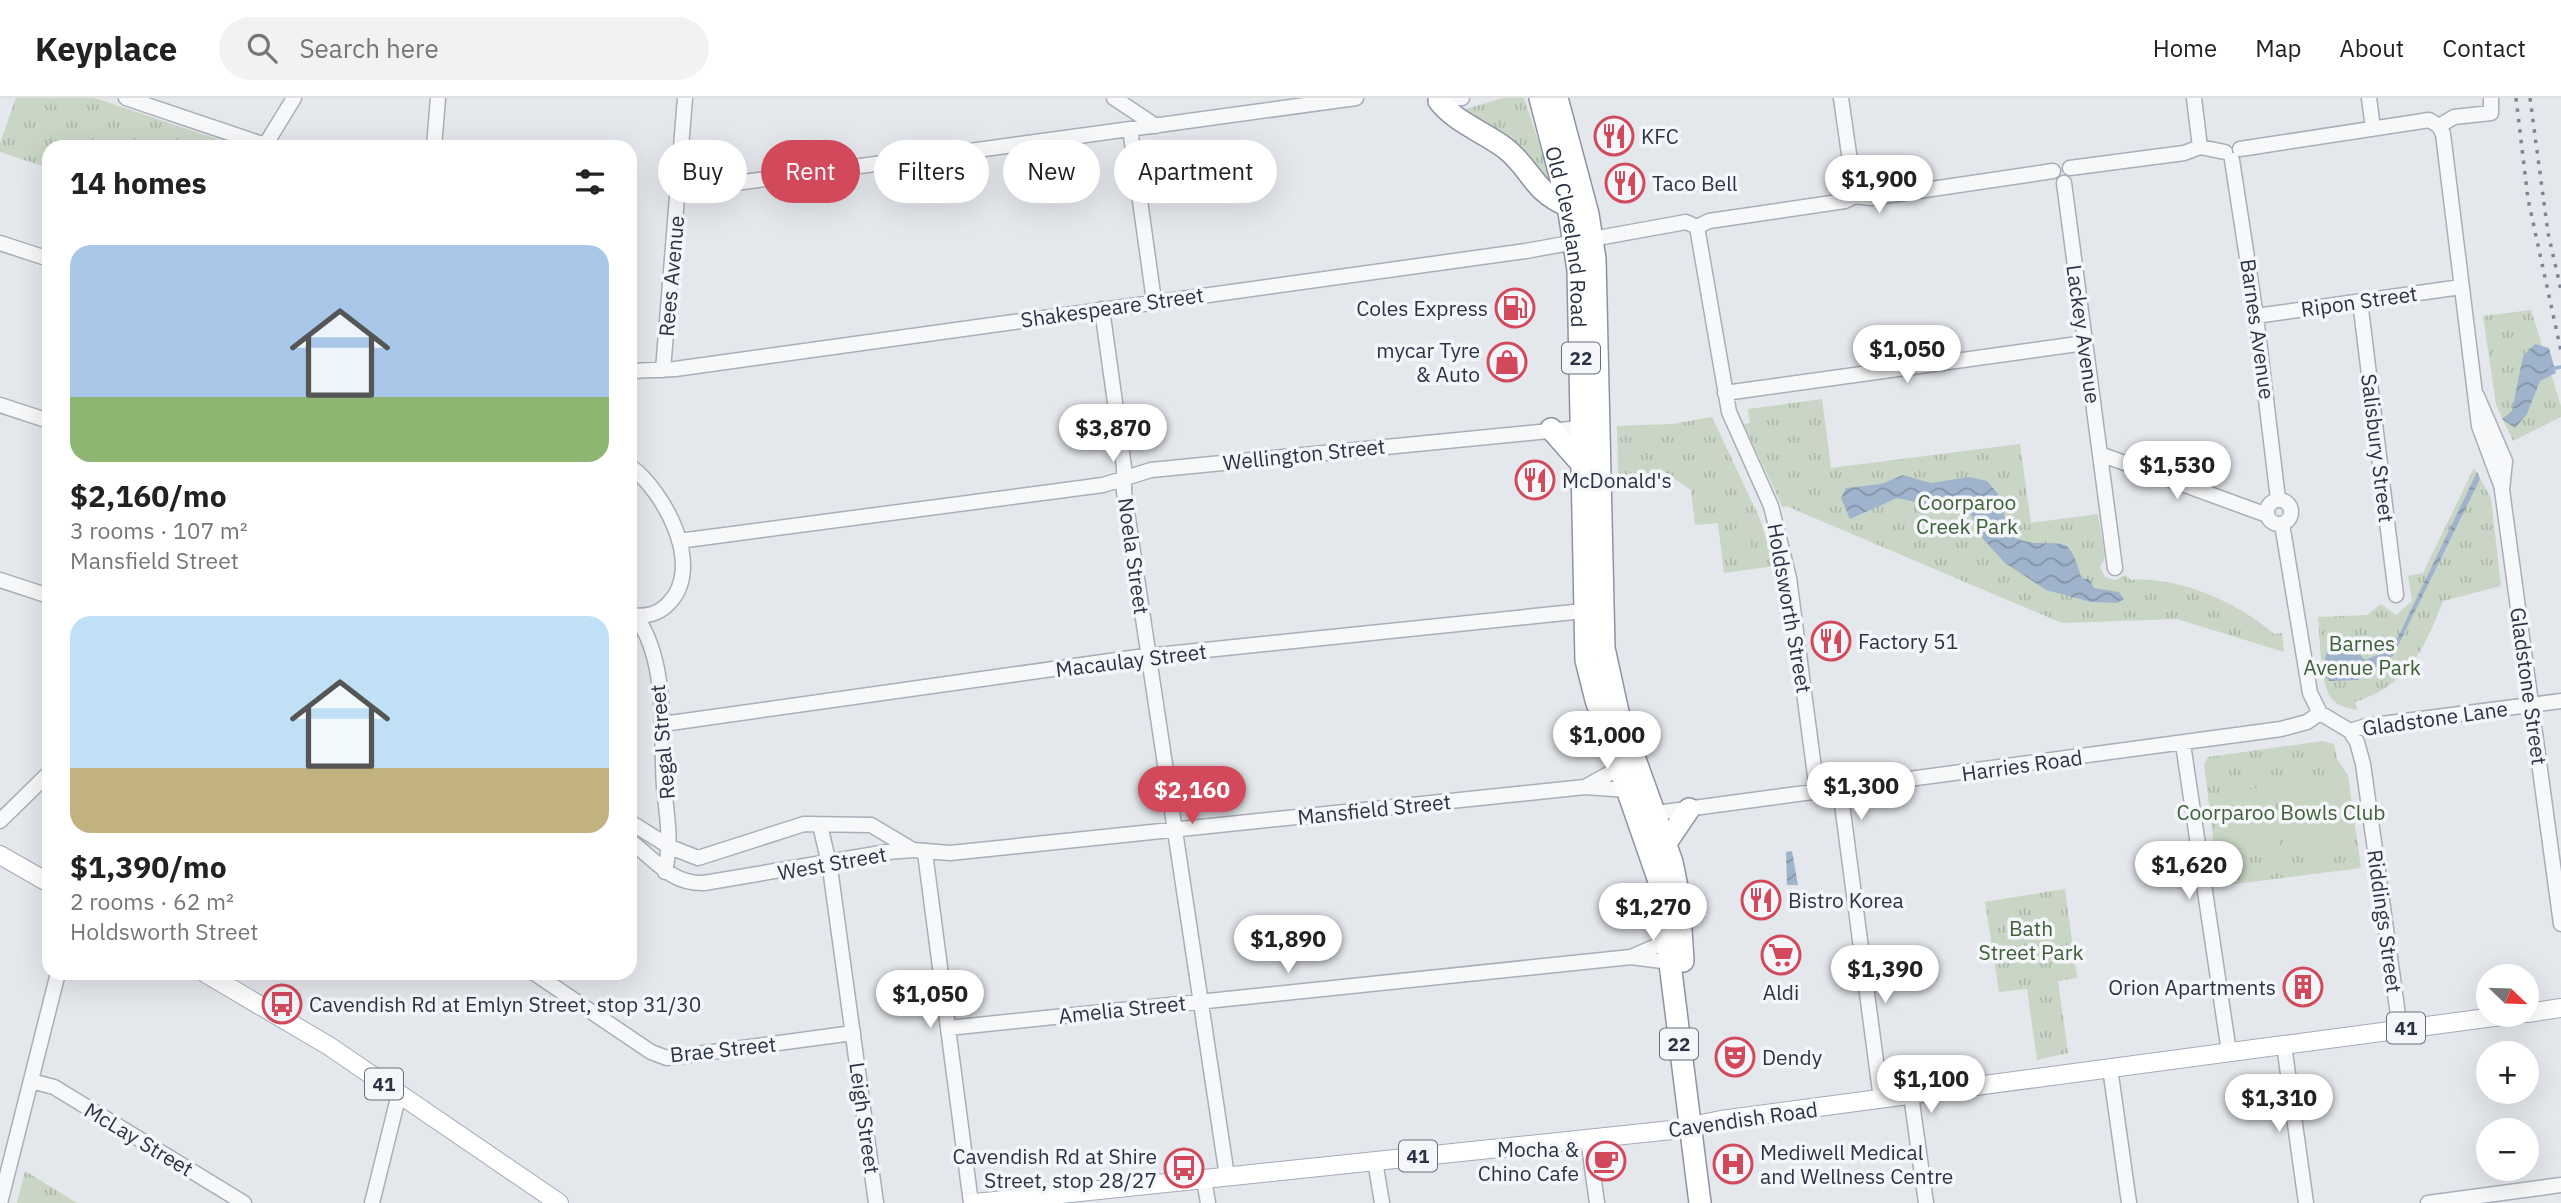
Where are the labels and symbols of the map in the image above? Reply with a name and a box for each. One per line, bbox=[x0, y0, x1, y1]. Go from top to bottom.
restaurant icon: KFC bbox=[1593, 115, 1635, 157]
place label: KFC bbox=[1641, 122, 1679, 150]
street label: Old Cleveland Road bbox=[1539, 143, 1593, 328]
pin: $1,900 bbox=[1822, 156, 1936, 215]
restaurant icon: Taco Bell bbox=[1604, 162, 1646, 204]
place label: Taco Bell bbox=[1652, 169, 1738, 197]
street label: Rees Avenue bbox=[652, 214, 690, 338]
street label: Barnes Avenue bbox=[2234, 257, 2282, 401]
street label: Lackey Avenue bbox=[2060, 263, 2108, 405]
street label: Ripon Street bbox=[2299, 279, 2419, 323]
street label: Shakespeare Street bbox=[1019, 280, 1205, 334]
fuel station icon: Coles Express bbox=[1494, 287, 1536, 329]
place label: Coles Express bbox=[1356, 294, 1488, 322]
pin: $1,050 bbox=[1850, 326, 1964, 385]
place label: mycar Tyre & Auto bbox=[1376, 336, 1480, 388]
shop icon: mycar Tyre & Auto bbox=[1486, 341, 1528, 383]
road number: 22 bbox=[1562, 342, 1600, 374]
street label: Salisbury Street bbox=[2355, 372, 2401, 524]
pin: $3,870 bbox=[1056, 404, 1170, 464]
street label: Wellington Street bbox=[1221, 432, 1387, 476]
pin: $1,530 bbox=[2120, 442, 2234, 501]
restaurant icon: McDonald's bbox=[1514, 459, 1556, 501]
place label: McDonald's bbox=[1562, 466, 1672, 494]
park label: Coorparoo Creek Park bbox=[1916, 488, 2018, 540]
street label: Noela Street bbox=[1112, 496, 1156, 616]
street label: Holdsworth Street bbox=[1761, 521, 1819, 695]
street label: Gladstone Street bbox=[2504, 605, 2554, 767]
restaurant icon: Factory 51 bbox=[1810, 620, 1852, 662]
place label: Factory 51 bbox=[1858, 627, 1958, 655]
park label: Barnes Avenue Park bbox=[2303, 629, 2421, 681]
street label: Macaulay Street bbox=[1054, 637, 1208, 683]
street label: Regal Street bbox=[643, 683, 681, 801]
street label: Gladstone Lane bbox=[2361, 694, 2509, 742]
pin: $1,000 bbox=[1550, 712, 1664, 771]
street label: Harries Road bbox=[1960, 743, 2084, 787]
pin: $1,300 bbox=[1804, 762, 1918, 822]
pin: $2,160 bbox=[1135, 766, 1249, 826]
street label: Mansfield Street bbox=[1296, 787, 1452, 831]
park label: Coorparoo Bowls Club bbox=[2177, 798, 2386, 826]
street label: West Street bbox=[775, 840, 889, 886]
pin: $1,620 bbox=[2132, 842, 2246, 901]
street label: Riddings Street bbox=[2361, 848, 2409, 994]
restaurant icon: Bistro Korea bbox=[1740, 879, 1782, 921]
pin: $1,270 bbox=[1596, 884, 1710, 943]
place label: Bistro Korea bbox=[1788, 886, 1904, 914]
park label: Bath Street Park bbox=[1978, 914, 2084, 966]
pin: $1,890 bbox=[1231, 916, 1345, 975]
supermarket icon: Aldi bbox=[1760, 934, 1802, 976]
pin: $1,390 bbox=[1828, 946, 1942, 1005]
north arrow bbox=[2476, 964, 2539, 1027]
building icon: Orion Apartments bbox=[2282, 966, 2324, 1008]
pin: $1,050 bbox=[873, 970, 987, 1030]
place label: Orion Apartments bbox=[2108, 973, 2276, 1001]
place label: Aldi bbox=[1763, 978, 1799, 1006]
bus stop icon: Cavendish Rd at Emlyn Street, stop 31/30 bbox=[261, 983, 303, 1025]
street label: Amelia Street bbox=[1057, 988, 1187, 1030]
place label: Cavendish Rd at Emlyn Street, stop 31/30 bbox=[309, 990, 701, 1018]
road number: 41 bbox=[2387, 1012, 2425, 1044]
road number: 22 bbox=[1660, 1028, 1698, 1060]
street label: Brae Street bbox=[669, 1030, 777, 1068]
theatre icon: Dendy bbox=[1714, 1036, 1756, 1078]
place label: Dendy bbox=[1762, 1043, 1823, 1071]
pin: $1,100 bbox=[1874, 1056, 1988, 1115]
street label: Leigh Street bbox=[843, 1060, 887, 1176]
road number: 41 bbox=[365, 1068, 403, 1100]
pin: $1,310 bbox=[2222, 1074, 2336, 1134]
street label: Cavendish Road bbox=[1667, 1095, 1819, 1143]
street label: McLay Street bbox=[79, 1096, 199, 1182]
place label: Mocha & Chino Cafe bbox=[1478, 1135, 1579, 1187]
place label: Mediwell Medical and Wellness Centre bbox=[1760, 1138, 1953, 1190]
road number: 41 bbox=[1399, 1140, 1437, 1172]
cafe icon: Mocha & Chino Cafe bbox=[1585, 1140, 1627, 1182]
place label: Cavendish Rd at Shire Street, stop 28/27 bbox=[952, 1142, 1157, 1194]
hospital icon: Mediwell Medical and Wellness Centre bbox=[1712, 1143, 1754, 1185]
bus stop icon: Cavendish Rd at Shire Street, stop 28/27 bbox=[1163, 1147, 1205, 1189]

